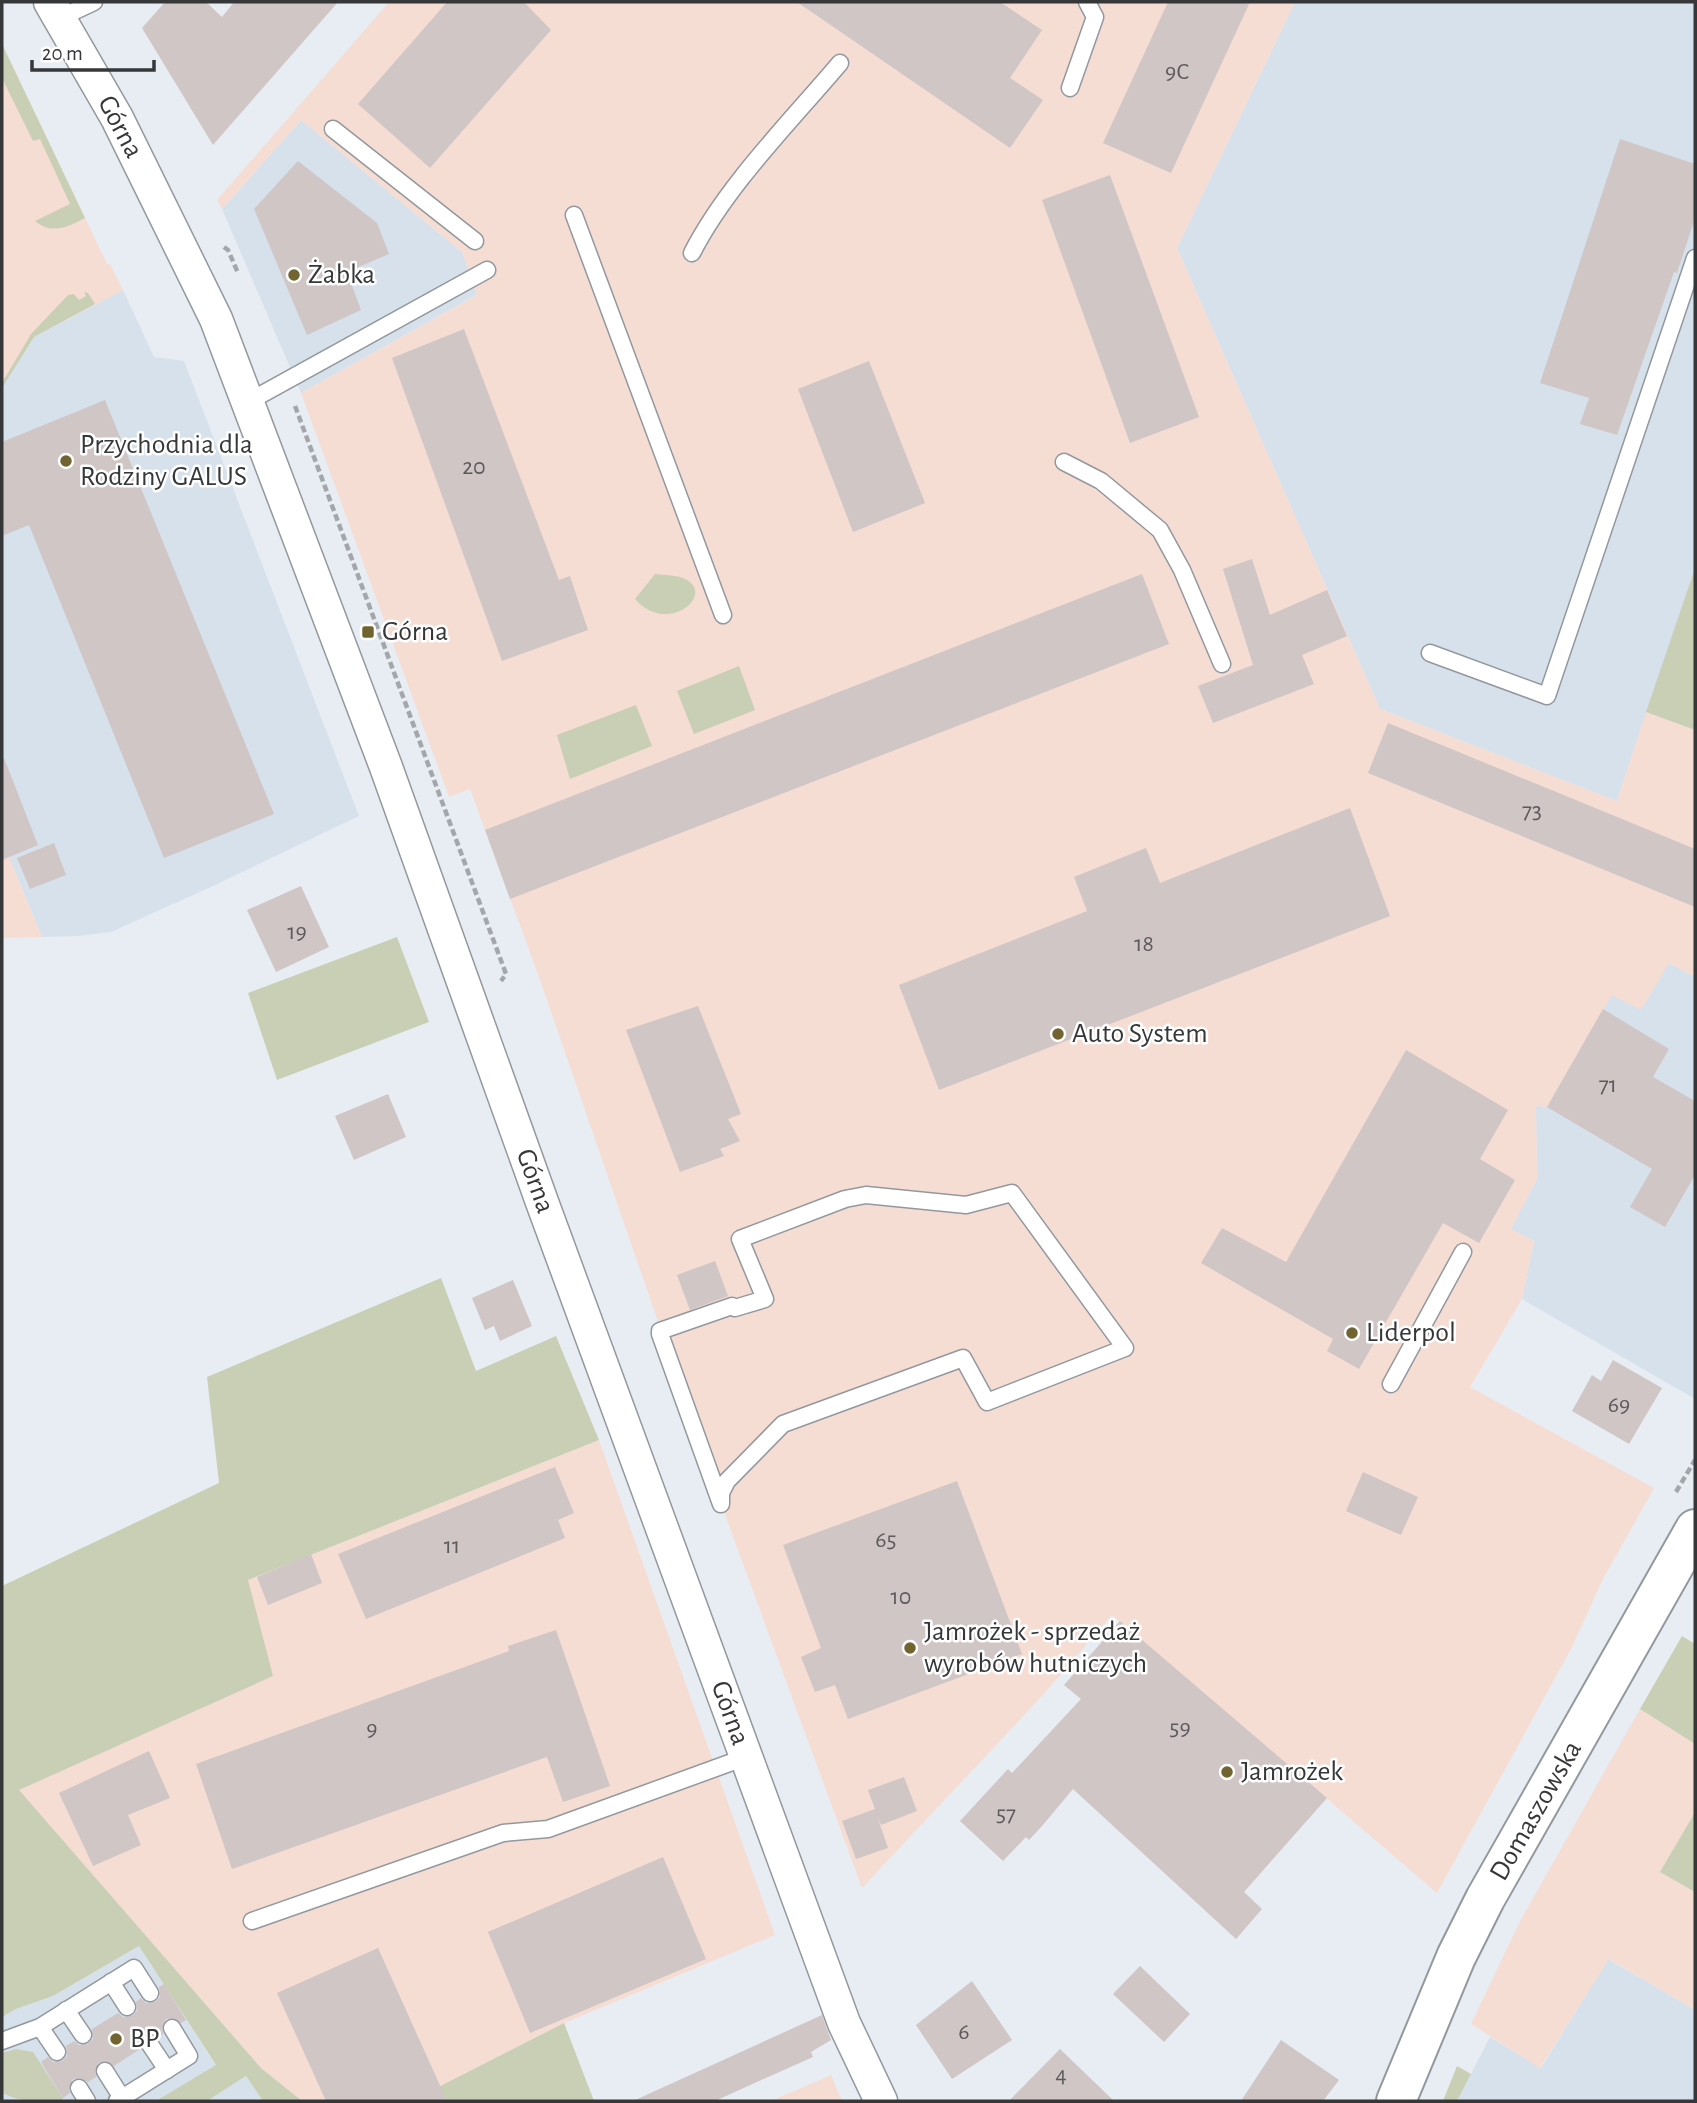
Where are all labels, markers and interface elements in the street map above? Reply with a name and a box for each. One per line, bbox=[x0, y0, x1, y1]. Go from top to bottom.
scale bar bbox=[32, 28, 154, 72]
text: 20 m bbox=[42, 43, 83, 64]
house number: 9C bbox=[1165, 60, 1189, 84]
street label: Górna bbox=[92, 91, 148, 163]
place label: Żabka bbox=[308, 259, 375, 289]
marker: Żabka bbox=[286, 267, 302, 283]
place label: Przychodnia dla Rodziny GALUS bbox=[80, 431, 253, 491]
marker: Przychodnia dla Rodziny GALUS bbox=[58, 453, 74, 469]
house number: 20 bbox=[462, 455, 486, 479]
place label: Górna bbox=[382, 618, 448, 646]
marker: Górna bbox=[360, 624, 376, 640]
house number: 73 bbox=[1522, 799, 1542, 823]
house number: 19 bbox=[287, 920, 307, 944]
house number: 18 bbox=[1134, 932, 1154, 956]
place label: Auto System bbox=[1072, 1020, 1208, 1048]
marker: Auto System bbox=[1050, 1026, 1066, 1042]
house number: 71 bbox=[1599, 1073, 1617, 1097]
street label: Górna bbox=[511, 1145, 559, 1217]
place label: Liderpol bbox=[1366, 1319, 1456, 1347]
marker: Liderpol bbox=[1344, 1325, 1360, 1341]
house number: 69 bbox=[1608, 1393, 1630, 1417]
house number: 65 bbox=[875, 1528, 897, 1552]
house number: 11 bbox=[444, 1534, 460, 1558]
house number: 10 bbox=[891, 1585, 911, 1609]
place label: Jamrożek - sprzedaż wyrobów hutniczych bbox=[924, 1618, 1147, 1678]
marker: Jamrożek - sprzedaż wyrobów hutniczych bbox=[902, 1640, 918, 1656]
street label: Górna bbox=[706, 1677, 754, 1749]
house number: 59 bbox=[1169, 1716, 1191, 1740]
house number: 9 bbox=[366, 1717, 378, 1741]
street label: Domaszowska bbox=[1485, 1736, 1587, 1886]
place label: Jamrożek bbox=[1241, 1758, 1343, 1786]
marker: Jamrożek bbox=[1219, 1764, 1235, 1780]
house number: 57 bbox=[996, 1802, 1016, 1826]
house number: 6 bbox=[958, 2020, 970, 2044]
place label: BP bbox=[130, 2025, 160, 2053]
marker: BP bbox=[108, 2031, 124, 2047]
house number: 4 bbox=[1055, 2063, 1067, 2087]

